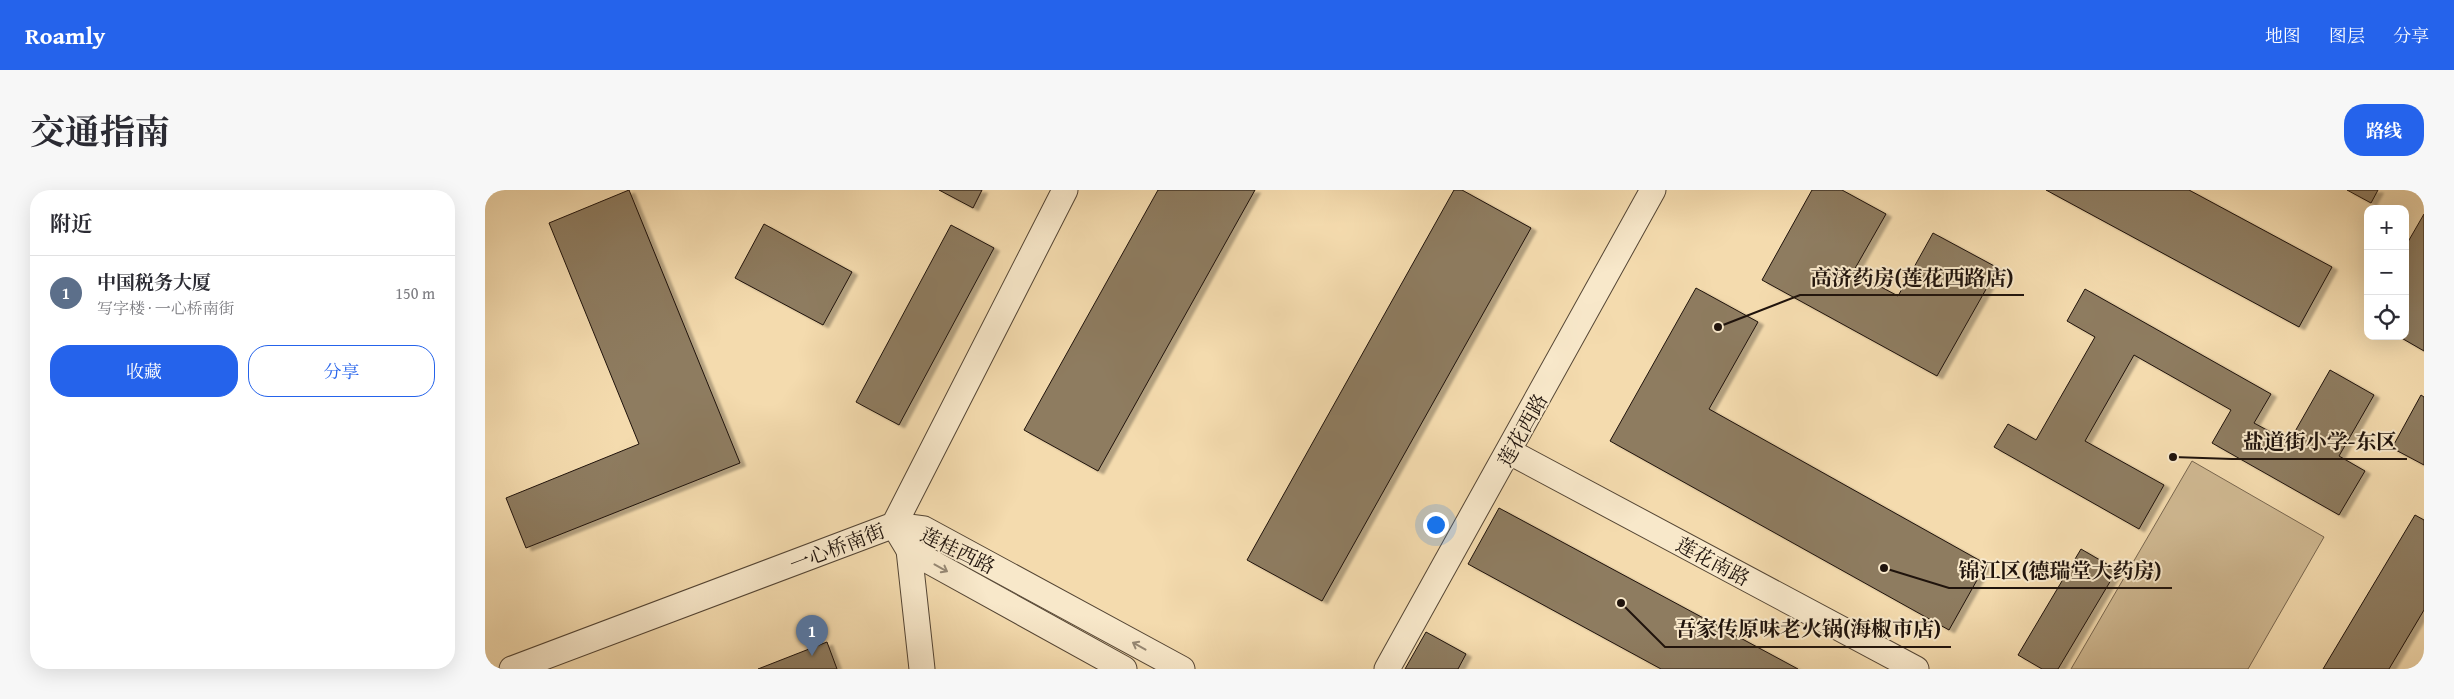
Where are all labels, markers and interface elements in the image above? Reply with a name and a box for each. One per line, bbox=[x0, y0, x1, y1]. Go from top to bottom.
text: Roamly bbox=[25, 18, 105, 53]
text: 地图 bbox=[2265, 22, 2301, 49]
text: 图层 bbox=[2329, 22, 2365, 49]
text: 分享 bbox=[2393, 22, 2429, 49]
button: 路线 bbox=[2344, 104, 2424, 156]
text: 交通指南 bbox=[30, 106, 170, 157]
map controls bbox=[2364, 205, 2409, 340]
button: + bbox=[2364, 205, 2409, 250]
text: 附近 bbox=[50, 208, 92, 239]
button: − bbox=[2364, 250, 2409, 295]
callout: 高济药房(莲花西路店) bbox=[1800, 259, 2024, 295]
text: 高济药房(莲花西路店) bbox=[1810, 262, 2014, 293]
text: 中国税务大厦 bbox=[97, 268, 211, 296]
text: 1 bbox=[62, 281, 70, 305]
text: 150 m bbox=[395, 281, 435, 305]
button: locate bbox=[2364, 295, 2409, 340]
text: 写字楼 · 一心桥南街 bbox=[97, 296, 235, 320]
button: 收藏 bbox=[50, 345, 238, 397]
button: 分享 bbox=[248, 345, 435, 397]
street label: 莲花西路 bbox=[1490, 388, 1554, 472]
callout: 盐道街小学-东区 bbox=[2232, 423, 2407, 459]
text: 盐道街小学-东区 bbox=[2243, 426, 2397, 457]
your location bbox=[1423, 512, 1449, 538]
street label: 一心桥南街 bbox=[785, 516, 889, 578]
street label: 莲桂西路 bbox=[916, 519, 1000, 581]
street label: 莲花南路 bbox=[1671, 529, 1755, 593]
callout: 锦江区(德瑞堂大药房) bbox=[1949, 552, 2172, 588]
text: 锦江区(德瑞堂大药房) bbox=[1958, 555, 2162, 586]
one-way arrow bbox=[934, 563, 949, 573]
callout: 吾家传原味老火锅(海椒市店) bbox=[1665, 611, 1951, 647]
text: 吾家传原味老火锅(海椒市店) bbox=[1675, 613, 1941, 644]
pin: 1 bbox=[796, 615, 828, 656]
one-way arrow bbox=[1131, 641, 1146, 651]

